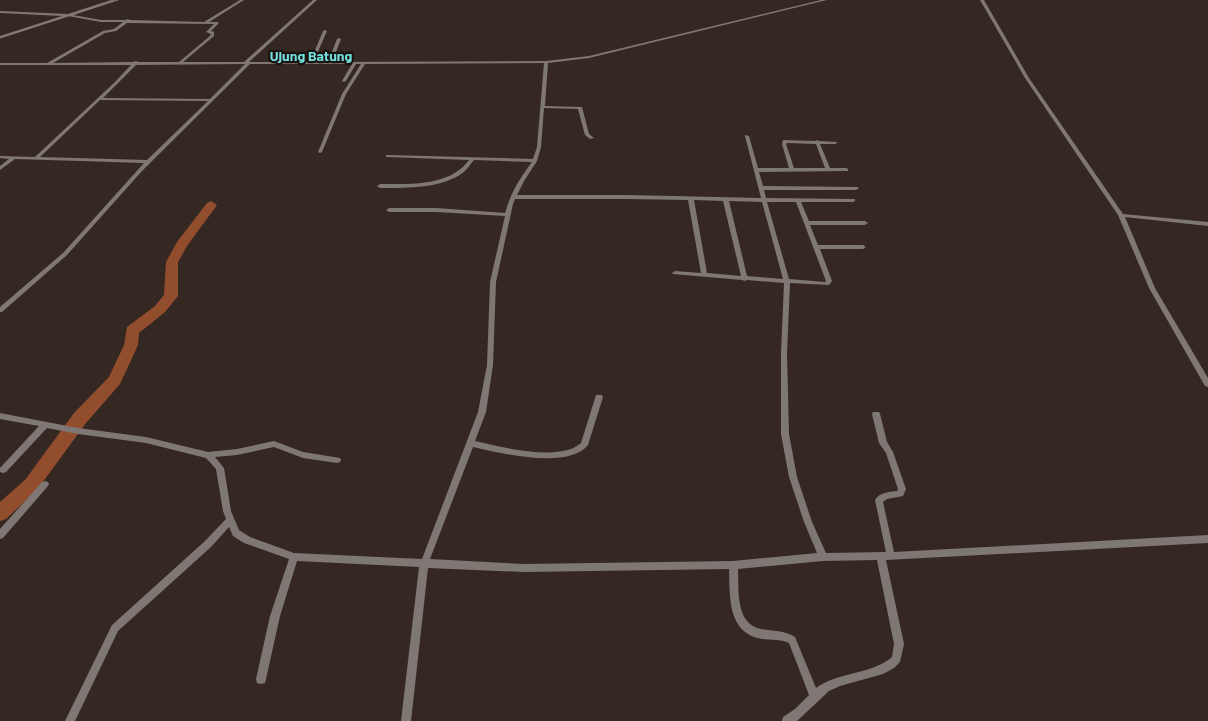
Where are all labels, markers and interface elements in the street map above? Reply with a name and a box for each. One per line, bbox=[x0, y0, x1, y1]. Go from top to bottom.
district label: Ujung Batung bbox=[270, 47, 352, 64]

